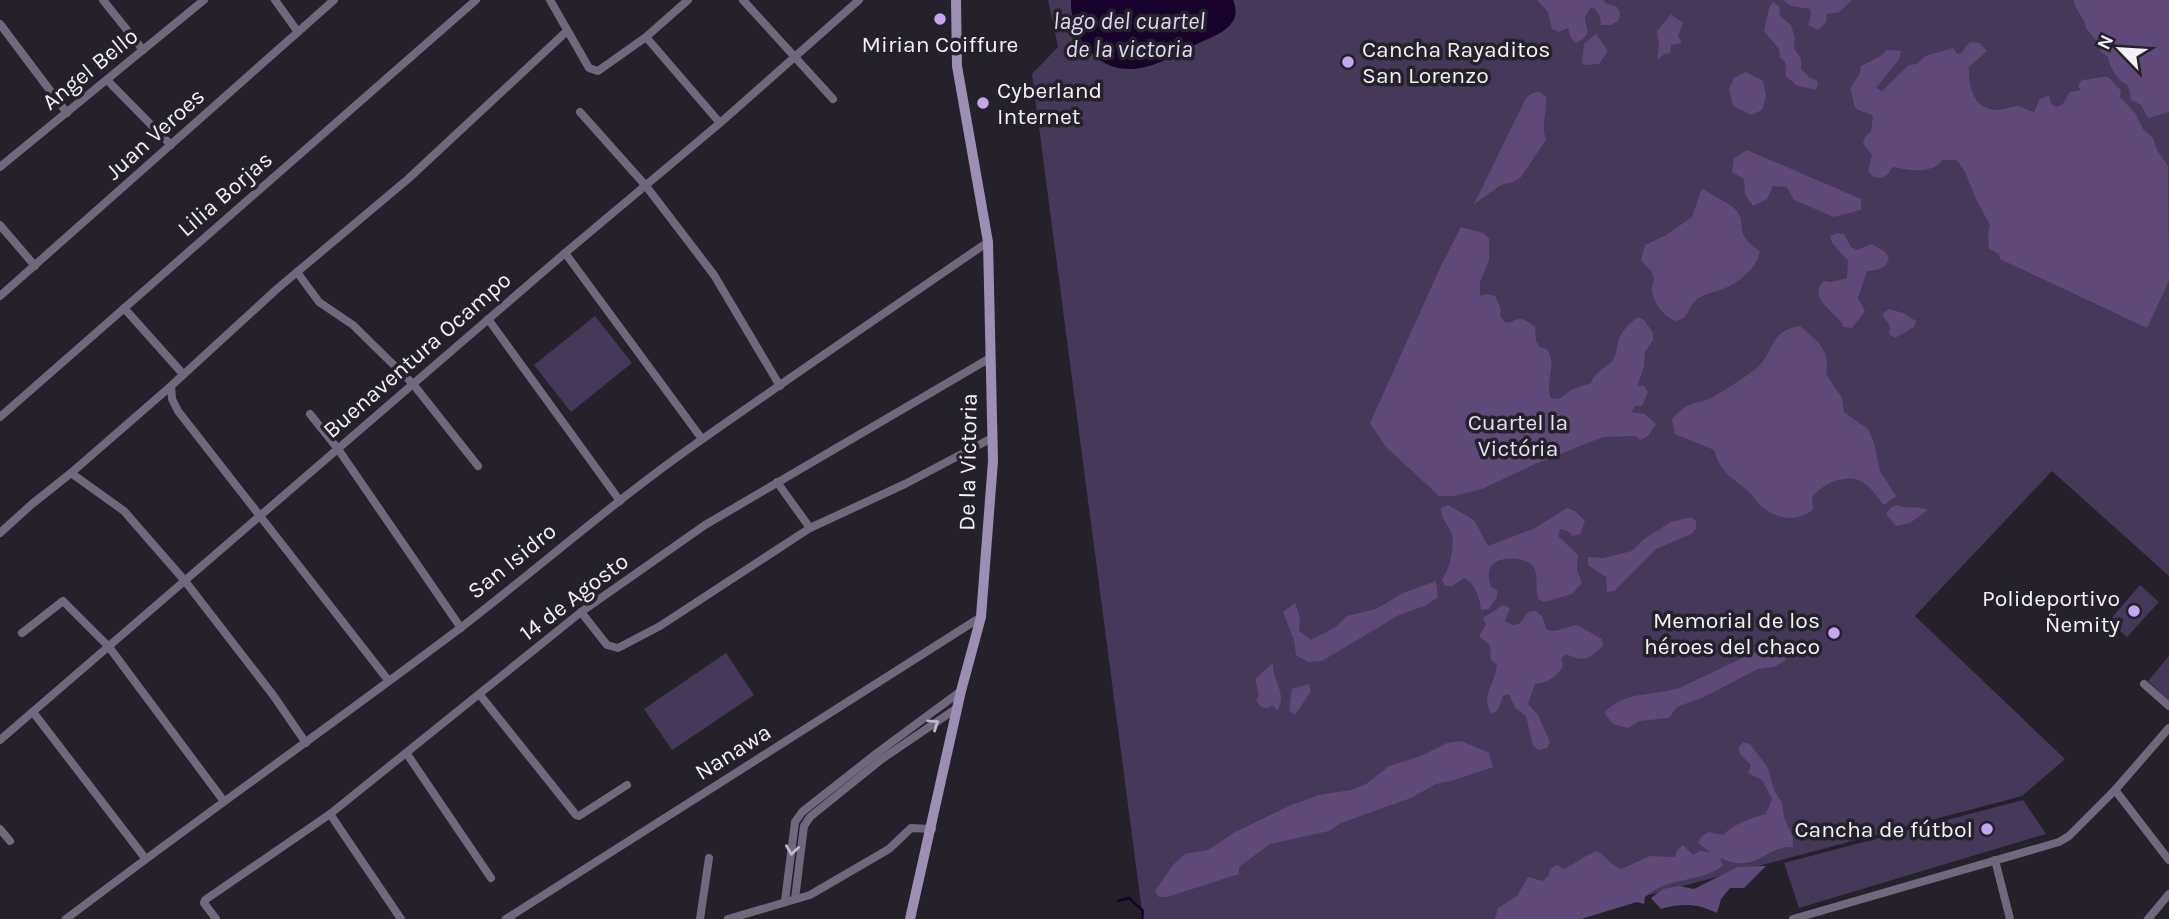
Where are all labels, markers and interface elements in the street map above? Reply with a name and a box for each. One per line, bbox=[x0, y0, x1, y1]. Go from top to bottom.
water label: lago del cuartel de la victoria bbox=[1053, 7, 1205, 63]
marker: Mirian Coiffure bbox=[932, 11, 948, 27]
north arrow bbox=[2085, 14, 2155, 84]
street label: Angel Bello bbox=[37, 22, 143, 116]
place label: Mirian Coiffure bbox=[862, 31, 1018, 58]
text: N bbox=[2093, 31, 2118, 53]
place label: Cancha Rayaditos San Lorenzo bbox=[1362, 36, 1550, 89]
marker: Cancha Rayaditos San Lorenzo bbox=[1340, 54, 1356, 70]
place label: Cyberland Internet bbox=[997, 77, 1102, 130]
street label: Juan Veroes bbox=[100, 82, 210, 186]
marker: Cyberland Internet bbox=[975, 95, 991, 111]
street label: Lilia Borjas bbox=[172, 146, 278, 242]
street label: Buenaventura Ocampo bbox=[318, 266, 516, 444]
street label: De la Victoria bbox=[953, 393, 983, 531]
park label: Cuartel la Victória bbox=[1468, 409, 1568, 462]
street label: San Isidro bbox=[462, 517, 562, 605]
street label: 14 de Agosto bbox=[514, 547, 634, 647]
place label: Polideportivo Ñemity bbox=[1982, 585, 2120, 638]
marker: Polideportivo Ñemity bbox=[2126, 603, 2142, 619]
place label: Memorial de los héroes del chaco bbox=[1644, 607, 1820, 660]
marker: Memorial de los héroes del chaco bbox=[1826, 625, 1842, 641]
street label: Nanawa bbox=[690, 718, 776, 786]
one-way arrow bbox=[926, 719, 939, 732]
place label: Cancha de fútbol bbox=[1794, 816, 1973, 843]
marker: Cancha de fútbol bbox=[1979, 821, 1995, 837]
one-way arrow bbox=[784, 844, 799, 856]

